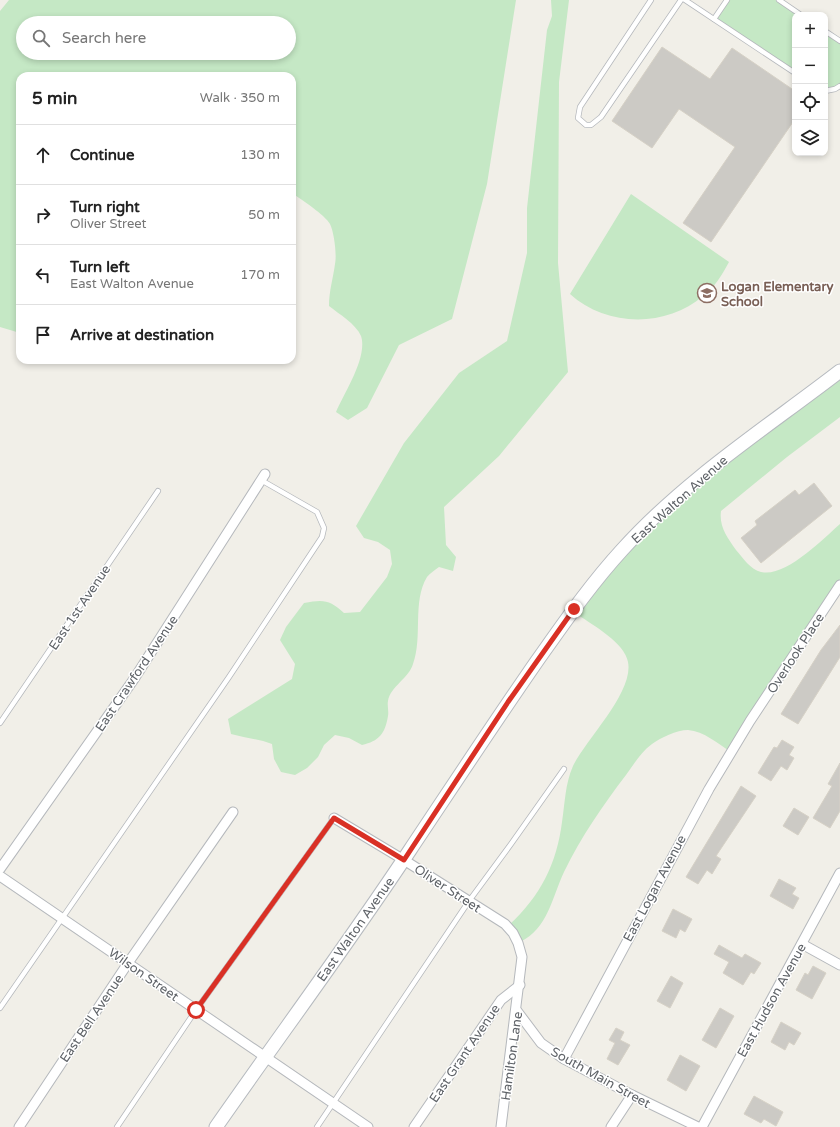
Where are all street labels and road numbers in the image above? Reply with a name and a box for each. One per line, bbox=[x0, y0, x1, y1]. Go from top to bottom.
street label: East Walton Avenue bbox=[628, 452, 731, 547]
street label: East 1st Avenue bbox=[45, 562, 114, 653]
street label: Overlook Place bbox=[764, 610, 828, 697]
street label: East Crawford Avenue bbox=[92, 612, 182, 735]
street label: East Logan Avenue bbox=[620, 832, 690, 945]
street label: Oliver Street bbox=[411, 861, 484, 916]
street label: East Walton Avenue bbox=[314, 874, 398, 985]
street label: East Hudson Avenue bbox=[734, 941, 810, 1060]
street label: Wilson Street bbox=[105, 945, 182, 1005]
street label: East Bell Avenue bbox=[56, 972, 127, 1066]
street label: East Grant Avenue bbox=[426, 1001, 504, 1106]
street label: Hamilton Lane bbox=[498, 1011, 526, 1102]
street label: South Main Street bbox=[548, 1044, 653, 1112]

